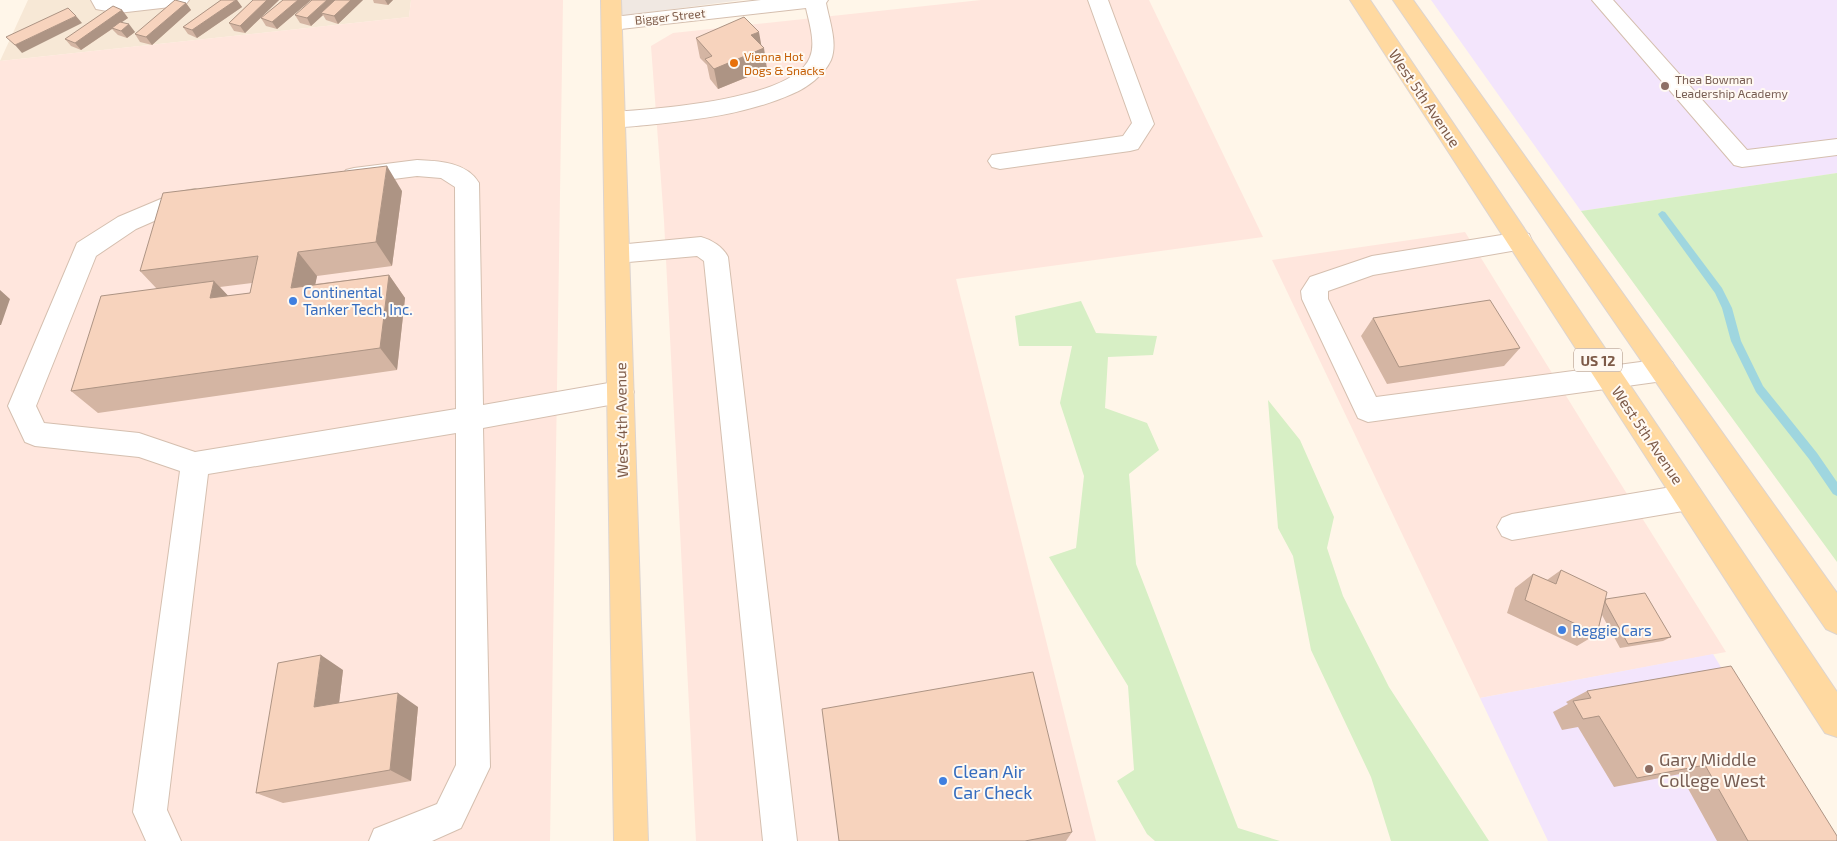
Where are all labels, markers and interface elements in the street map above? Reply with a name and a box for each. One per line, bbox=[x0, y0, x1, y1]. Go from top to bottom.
street label: Bigger Street bbox=[634, 5, 706, 27]
street label: West 5th Avenue bbox=[1386, 46, 1464, 150]
place label: Vienna Hot Dogs & Snacks bbox=[744, 49, 825, 77]
marker: Vienna Hot Dogs & Snacks bbox=[728, 57, 740, 69]
place label: Thea Bowman Leadership Academy bbox=[1675, 72, 1788, 100]
marker: Thea Bowman Leadership Academy bbox=[1659, 80, 1671, 92]
place label: Continental Tanker Tech, Inc. bbox=[303, 283, 413, 318]
marker: Continental Tanker Tech, Inc. bbox=[287, 295, 299, 307]
road number: US 12 bbox=[1574, 348, 1622, 372]
street label: West 4th Avenue bbox=[611, 362, 631, 478]
street label: West 5th Avenue bbox=[1609, 383, 1687, 487]
place label: Reggie Cars bbox=[1572, 621, 1652, 639]
marker: Reggie Cars bbox=[1556, 624, 1568, 636]
place label: Gary Middle College West bbox=[1659, 748, 1766, 791]
place label: Clean Air Car Check bbox=[953, 760, 1032, 803]
marker: Gary Middle College West bbox=[1643, 763, 1655, 775]
marker: Clean Air Car Check bbox=[937, 775, 949, 787]

